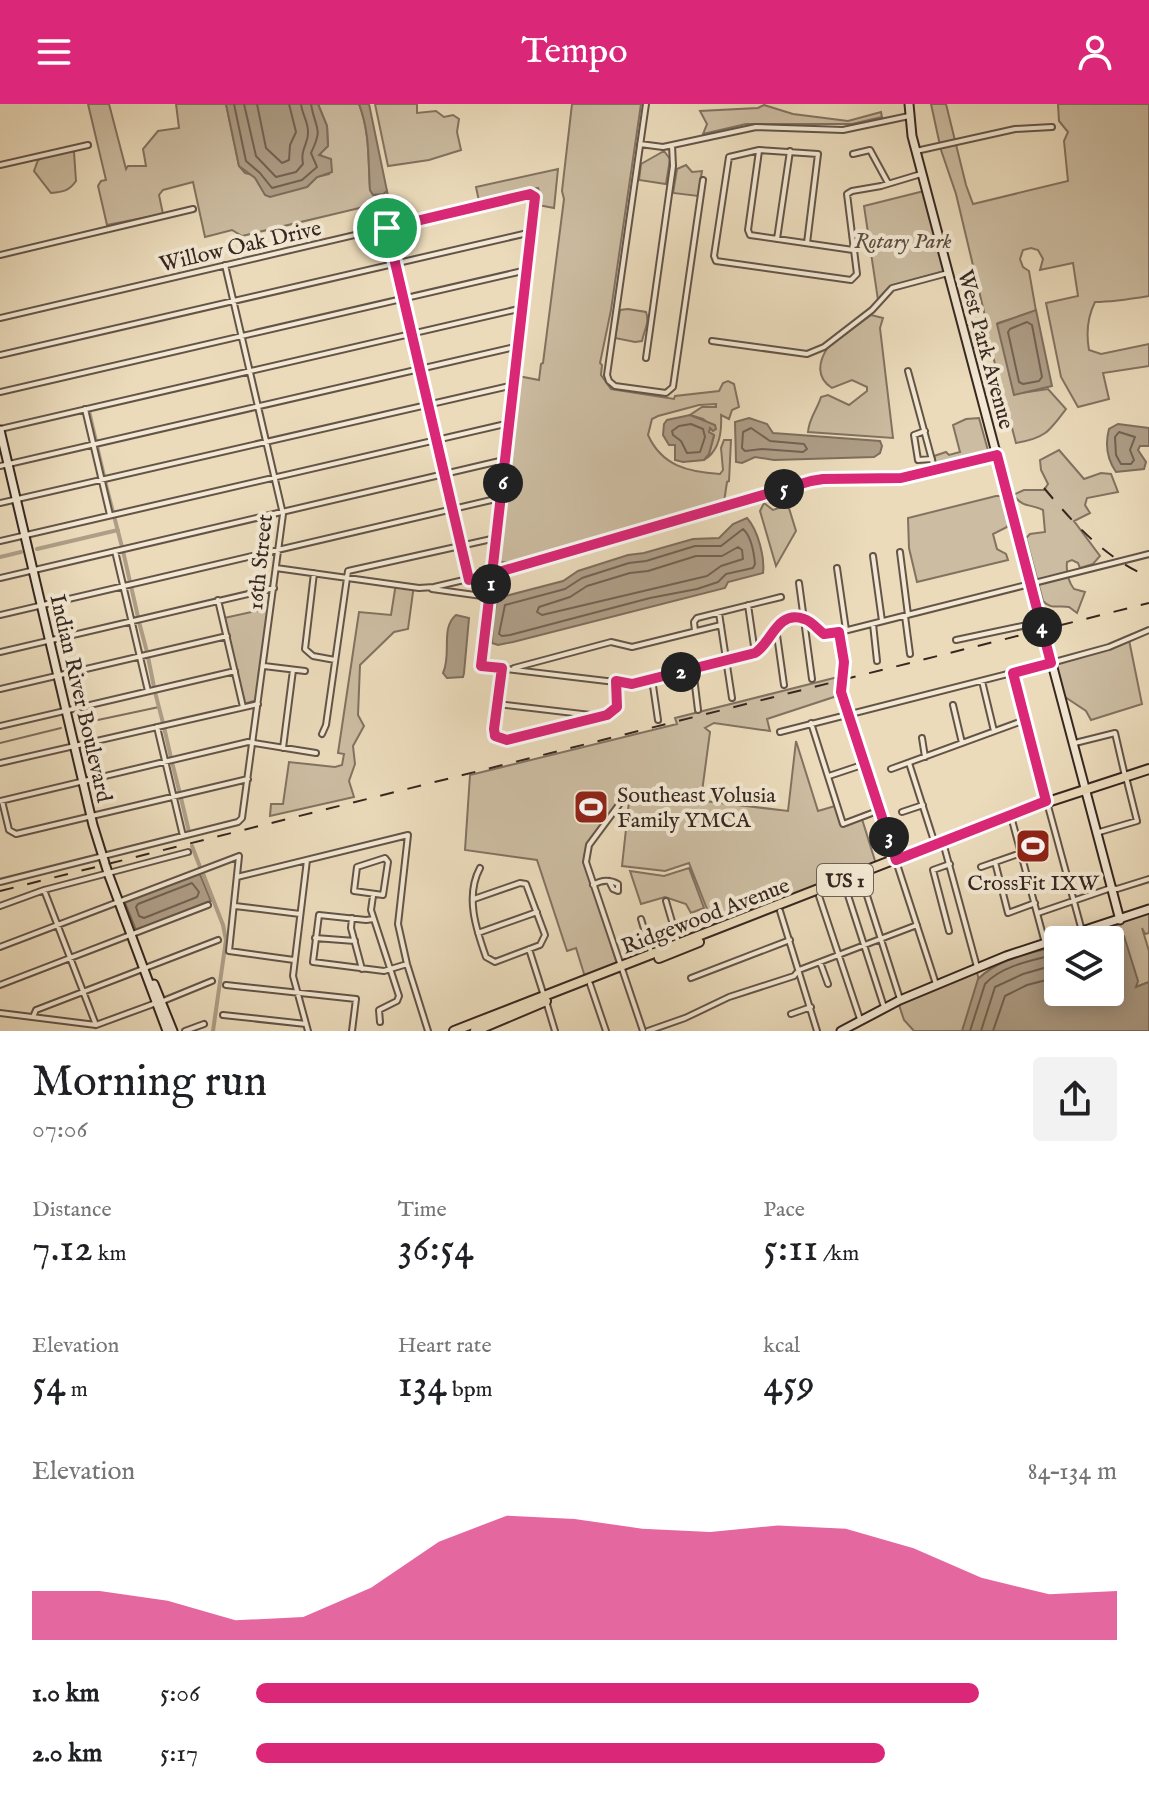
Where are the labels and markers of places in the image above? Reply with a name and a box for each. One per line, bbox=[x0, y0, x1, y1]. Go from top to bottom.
pin bbox=[353, 194, 421, 262]
pin: 6 bbox=[483, 463, 523, 503]
pin: 5 bbox=[764, 469, 804, 509]
pin: 1 bbox=[471, 564, 511, 604]
pin: 4 bbox=[1022, 607, 1062, 647]
pin: 2 bbox=[661, 652, 701, 692]
place label: Southeast Volusia Family YMCA bbox=[617, 782, 776, 835]
sports icon: Southeast Volusia Family YMCA bbox=[572, 788, 610, 826]
pin: 3 bbox=[869, 817, 909, 857]
sports icon: CrossFit IXW bbox=[1014, 827, 1052, 865]
place label: CrossFit IXW bbox=[967, 870, 1100, 898]

